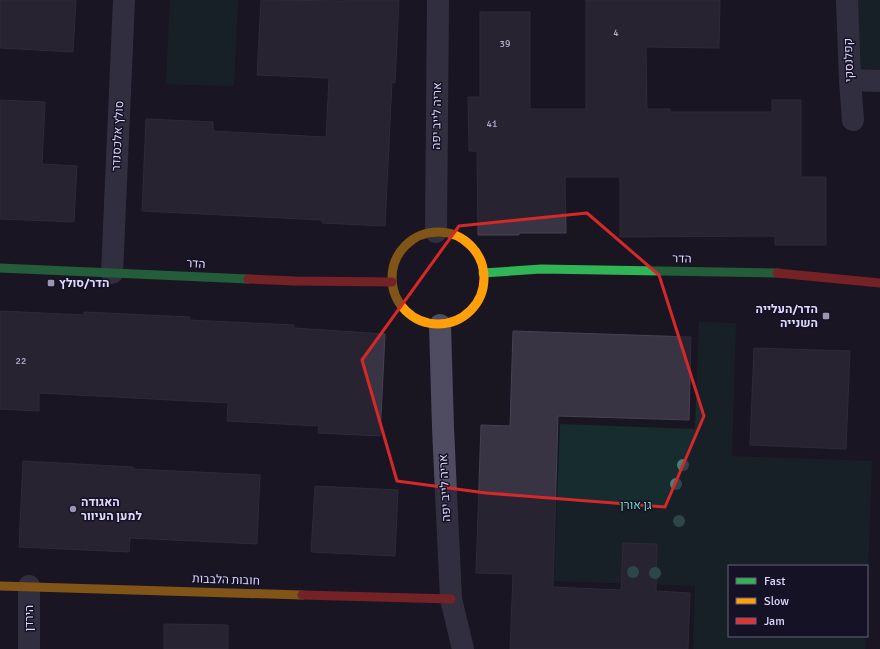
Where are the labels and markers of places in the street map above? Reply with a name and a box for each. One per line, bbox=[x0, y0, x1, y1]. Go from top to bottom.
place label: הדר/סולץ bbox=[59, 276, 110, 291]
marker: הדר/סולץ bbox=[46, 278, 56, 288]
place label: הדר/העלייה השנייה bbox=[755, 302, 818, 331]
marker: הדר/העלייה השנייה bbox=[821, 311, 831, 321]
place label: האגודה למען העיוור bbox=[81, 495, 142, 524]
marker: האגודה למען העיוור bbox=[68, 504, 78, 514]

